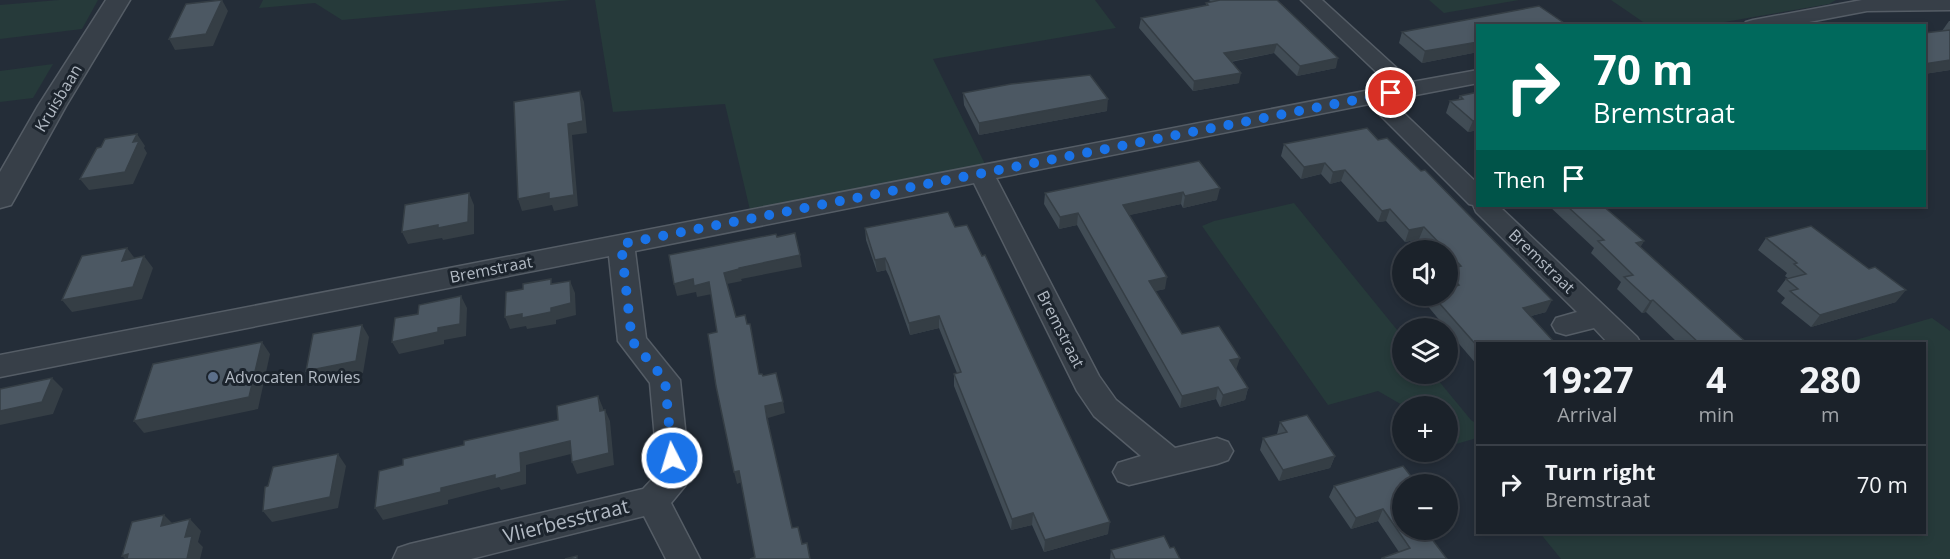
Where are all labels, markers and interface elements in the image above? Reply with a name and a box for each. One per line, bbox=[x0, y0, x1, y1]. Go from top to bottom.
text: 70 m bbox=[1593, 40, 1693, 97]
icon: right bbox=[1494, 48, 1572, 126]
street label: Kruisbaan bbox=[29, 60, 87, 136]
pin bbox=[1365, 67, 1416, 118]
icon: arrive bbox=[1374, 76, 1407, 109]
text: Bremstraat bbox=[1593, 94, 1735, 131]
icon: arrive bbox=[1557, 162, 1590, 195]
text: Then bbox=[1494, 164, 1545, 194]
street label: Bremstraat bbox=[1504, 224, 1580, 298]
map controls bbox=[1392, 240, 1458, 540]
button: sound bbox=[1392, 240, 1458, 306]
street label: Bremstraat bbox=[448, 250, 535, 288]
street label: Bremstraat bbox=[1032, 287, 1090, 372]
button: layers bbox=[1392, 318, 1458, 384]
text: 19:27 bbox=[1541, 355, 1634, 404]
text: 4 bbox=[1706, 355, 1727, 404]
text: 280 bbox=[1799, 355, 1861, 404]
place label: Advocaten Rowies bbox=[225, 366, 360, 388]
marker: Advocaten Rowies bbox=[206, 370, 220, 384]
button: + bbox=[1392, 396, 1458, 462]
text: Arrival bbox=[1557, 401, 1617, 428]
text: min bbox=[1698, 401, 1734, 428]
text: m bbox=[1821, 401, 1839, 428]
position arrow bbox=[640, 426, 704, 490]
text: Turn right bbox=[1545, 456, 1656, 486]
icon: right bbox=[1494, 468, 1527, 501]
text: 70 m bbox=[1857, 469, 1908, 499]
button: − bbox=[1392, 474, 1458, 540]
text: Bremstraat bbox=[1545, 486, 1650, 513]
street label: Vlierbesstraat bbox=[500, 492, 632, 549]

